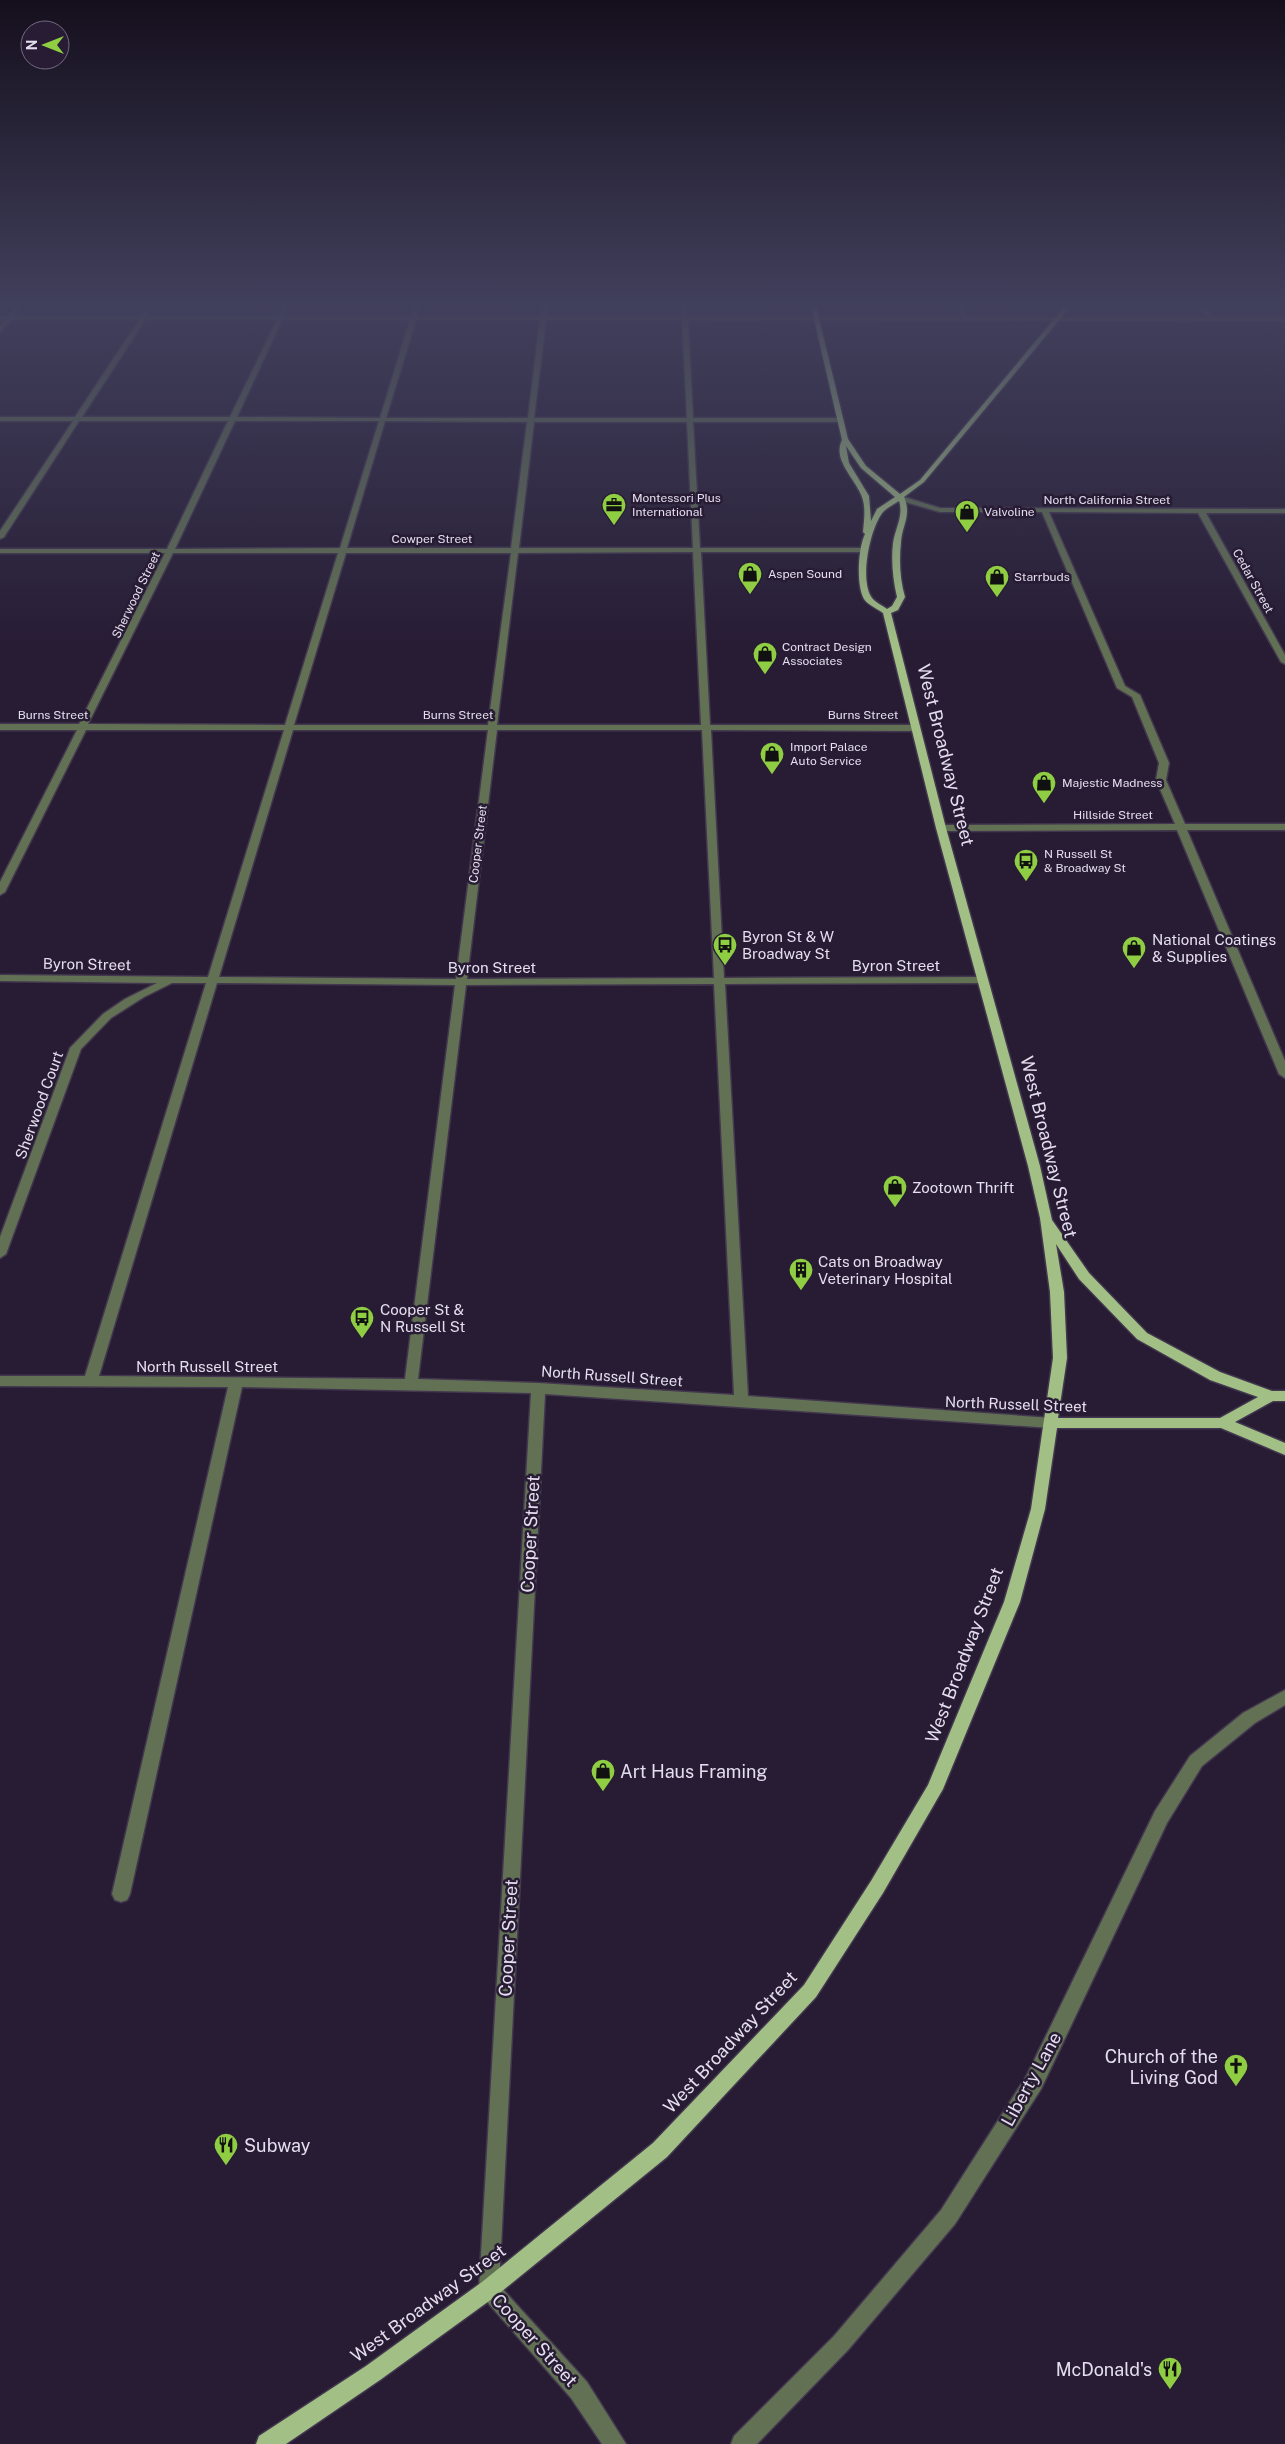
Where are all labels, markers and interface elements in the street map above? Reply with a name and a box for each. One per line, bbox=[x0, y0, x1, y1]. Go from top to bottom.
north arrow bbox=[20, 20, 70, 70]
text: N bbox=[24, 40, 40, 50]
place label: Montessori Plus International bbox=[632, 491, 721, 519]
office icon: Montessori Plus International bbox=[601, 492, 627, 526]
street label: North California Street bbox=[1044, 493, 1171, 507]
shop icon: Valvoline bbox=[954, 499, 980, 533]
place label: Valvoline bbox=[984, 505, 1035, 519]
street label: Cowper Street bbox=[392, 532, 473, 546]
street label: Cedar Street bbox=[1230, 546, 1277, 616]
street label: Sherwood Street bbox=[109, 549, 163, 641]
shop icon: Aspen Sound bbox=[737, 561, 763, 595]
shop icon: Starrbuds bbox=[984, 564, 1010, 598]
place label: Aspen Sound bbox=[768, 567, 842, 581]
place label: Starrbuds bbox=[1014, 570, 1070, 584]
place label: Contract Design Associates bbox=[782, 640, 872, 668]
shop icon: Contract Design Associates bbox=[752, 641, 778, 675]
street label: West Broadway Street bbox=[913, 662, 979, 848]
street label: Burns Street bbox=[18, 708, 89, 722]
street label: Burns Street bbox=[423, 708, 494, 722]
street label: Burns Street bbox=[828, 708, 899, 722]
place label: Import Palace Auto Service bbox=[790, 740, 868, 768]
shop icon: Import Palace Auto Service bbox=[759, 741, 785, 775]
shop icon: Majestic Madness bbox=[1031, 770, 1057, 804]
place label: Majestic Madness bbox=[1062, 776, 1162, 790]
street label: Cooper Street bbox=[466, 804, 490, 884]
street label: Hillside Street bbox=[1073, 808, 1153, 822]
place label: N Russell St & Broadway St bbox=[1044, 847, 1126, 875]
bus stop icon: N Russell St & Broadway St bbox=[1013, 848, 1039, 882]
place label: Byron St & W Broadway St bbox=[742, 928, 834, 962]
place label: National Coatings & Supplies bbox=[1152, 931, 1276, 965]
bus stop icon: Byron St & W Broadway St bbox=[712, 932, 738, 966]
shop icon: National Coatings & Supplies bbox=[1121, 935, 1147, 969]
street label: Byron Street bbox=[43, 955, 131, 973]
street label: Byron Street bbox=[852, 957, 940, 974]
street label: Byron Street bbox=[448, 959, 536, 976]
street label: Sherwood Court bbox=[12, 1049, 66, 1161]
street label: West Broadway Street bbox=[1016, 1054, 1082, 1240]
shop icon: Zootown Thrift bbox=[882, 1174, 908, 1208]
place label: Zootown Thrift bbox=[912, 1179, 1015, 1196]
place label: Cats on Broadway Veterinary Hospital bbox=[818, 1253, 953, 1287]
building icon: Cats on Broadway Veterinary Hospital bbox=[788, 1257, 814, 1291]
place label: Cooper St & N Russell St bbox=[380, 1301, 466, 1335]
bus stop icon: Cooper St & N Russell St bbox=[349, 1305, 375, 1339]
street label: North Russell Street bbox=[136, 1358, 278, 1375]
street label: North Russell Street bbox=[540, 1363, 684, 1389]
street label: North Russell Street bbox=[945, 1393, 1087, 1415]
street label: Cooper Street bbox=[516, 1475, 544, 1593]
street label: West Broadway Street bbox=[921, 1564, 1007, 1746]
shop icon: Art Haus Framing bbox=[590, 1758, 616, 1792]
place label: Art Haus Framing bbox=[620, 1761, 768, 1782]
street label: Cooper Street bbox=[494, 1879, 522, 1997]
street label: West Broadway Street bbox=[659, 1967, 801, 2117]
street label: Liberty Lane bbox=[997, 2028, 1065, 2130]
place label: Church of the Living God bbox=[1105, 2046, 1218, 2088]
church icon: Church of the Living God bbox=[1223, 2053, 1249, 2087]
restaurant icon: Subway bbox=[213, 2132, 239, 2166]
place label: Subway bbox=[244, 2135, 311, 2156]
street label: West Broadway Street bbox=[346, 2240, 510, 2366]
street label: Cooper Street bbox=[488, 2289, 582, 2391]
restaurant icon: McDonald's bbox=[1157, 2356, 1183, 2390]
place label: McDonald's bbox=[1056, 2359, 1152, 2380]

